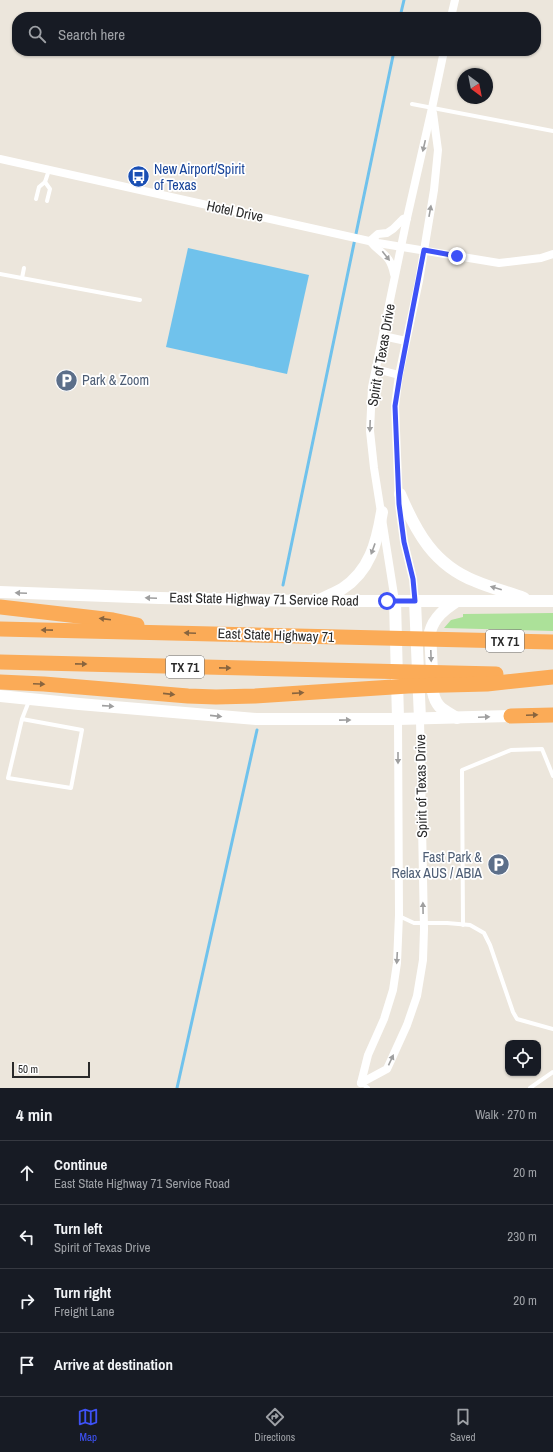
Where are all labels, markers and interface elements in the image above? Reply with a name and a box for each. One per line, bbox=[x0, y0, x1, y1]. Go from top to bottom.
search box bbox=[12, 12, 541, 56]
icon: search bbox=[26, 23, 48, 45]
text: Search here bbox=[58, 24, 125, 45]
north arrow bbox=[457, 68, 493, 104]
one-way arrow bbox=[420, 140, 426, 152]
place label: New Airport/Spirit of Texas bbox=[154, 160, 245, 194]
bus stop icon: New Airport/Spirit of Texas bbox=[126, 164, 152, 190]
street label: Hotel Drive bbox=[205, 196, 265, 226]
one-way arrow bbox=[428, 205, 434, 217]
route end bbox=[448, 247, 466, 265]
one-way arrow bbox=[381, 251, 390, 262]
street label: Spirit of Texas Drive bbox=[363, 302, 399, 408]
parking icon: Park & Zoom bbox=[54, 367, 80, 393]
place label: Park & Zoom bbox=[82, 371, 149, 389]
one-way arrow bbox=[367, 420, 373, 433]
one-way arrow bbox=[370, 544, 376, 556]
one-way arrow bbox=[490, 585, 502, 591]
street label: East State Highway 71 Service Road bbox=[169, 588, 359, 610]
one-way arrow bbox=[14, 590, 27, 596]
route start bbox=[378, 592, 396, 610]
one-way arrow bbox=[145, 594, 157, 601]
one-way arrow bbox=[99, 616, 111, 622]
street label: East State Highway 71 bbox=[217, 624, 335, 646]
one-way arrow bbox=[41, 626, 53, 633]
one-way arrow bbox=[183, 630, 196, 636]
road number: TX 71 bbox=[486, 630, 524, 652]
one-way arrow bbox=[428, 650, 435, 662]
road number: TX 71 bbox=[166, 656, 204, 678]
one-way arrow bbox=[75, 661, 87, 668]
one-way arrow bbox=[219, 665, 232, 671]
one-way arrow bbox=[33, 680, 45, 687]
one-way arrow bbox=[292, 690, 304, 697]
one-way arrow bbox=[162, 691, 175, 698]
one-way arrow bbox=[102, 703, 114, 710]
one-way arrow bbox=[526, 712, 539, 718]
one-way arrow bbox=[210, 713, 222, 719]
one-way arrow bbox=[478, 714, 491, 720]
one-way arrow bbox=[339, 717, 352, 723]
street label: Spirit of Texas Drive bbox=[411, 734, 431, 838]
one-way arrow bbox=[395, 752, 401, 765]
place label: Fast Park & Relax AUS / ABIA bbox=[391, 848, 482, 882]
parking icon: Fast Park & Relax AUS / ABIA bbox=[485, 852, 511, 878]
one-way arrow bbox=[420, 902, 427, 914]
one-way arrow bbox=[394, 952, 400, 965]
map controls bbox=[505, 1040, 541, 1076]
button: locate bbox=[505, 1040, 541, 1076]
one-way arrow bbox=[388, 1055, 394, 1066]
scale bar bbox=[12, 1060, 90, 1079]
text: 50 m bbox=[18, 1062, 38, 1076]
text: 4 min bbox=[16, 1103, 52, 1126]
text: Walk · 270 m bbox=[475, 1106, 537, 1123]
text: Continue bbox=[54, 1154, 107, 1175]
icon: ahead bbox=[16, 1162, 38, 1184]
text: 20 m bbox=[513, 1164, 537, 1181]
text: East State Highway 71 Service Road bbox=[54, 1175, 230, 1192]
text: Turn left bbox=[54, 1218, 102, 1239]
icon: left bbox=[16, 1226, 38, 1248]
text: 230 m bbox=[507, 1228, 537, 1245]
text: Spirit of Texas Drive bbox=[54, 1239, 150, 1256]
text: Turn right bbox=[54, 1282, 111, 1303]
icon: right bbox=[16, 1290, 38, 1312]
text: 20 m bbox=[513, 1292, 537, 1309]
text: Freight Lane bbox=[54, 1303, 114, 1320]
icon: arrive bbox=[16, 1354, 38, 1376]
text: Arrive at destination bbox=[54, 1354, 173, 1375]
tab: Map bbox=[77, 1406, 99, 1444]
tab: Directions bbox=[254, 1406, 295, 1444]
tab: Saved bbox=[450, 1406, 476, 1444]

